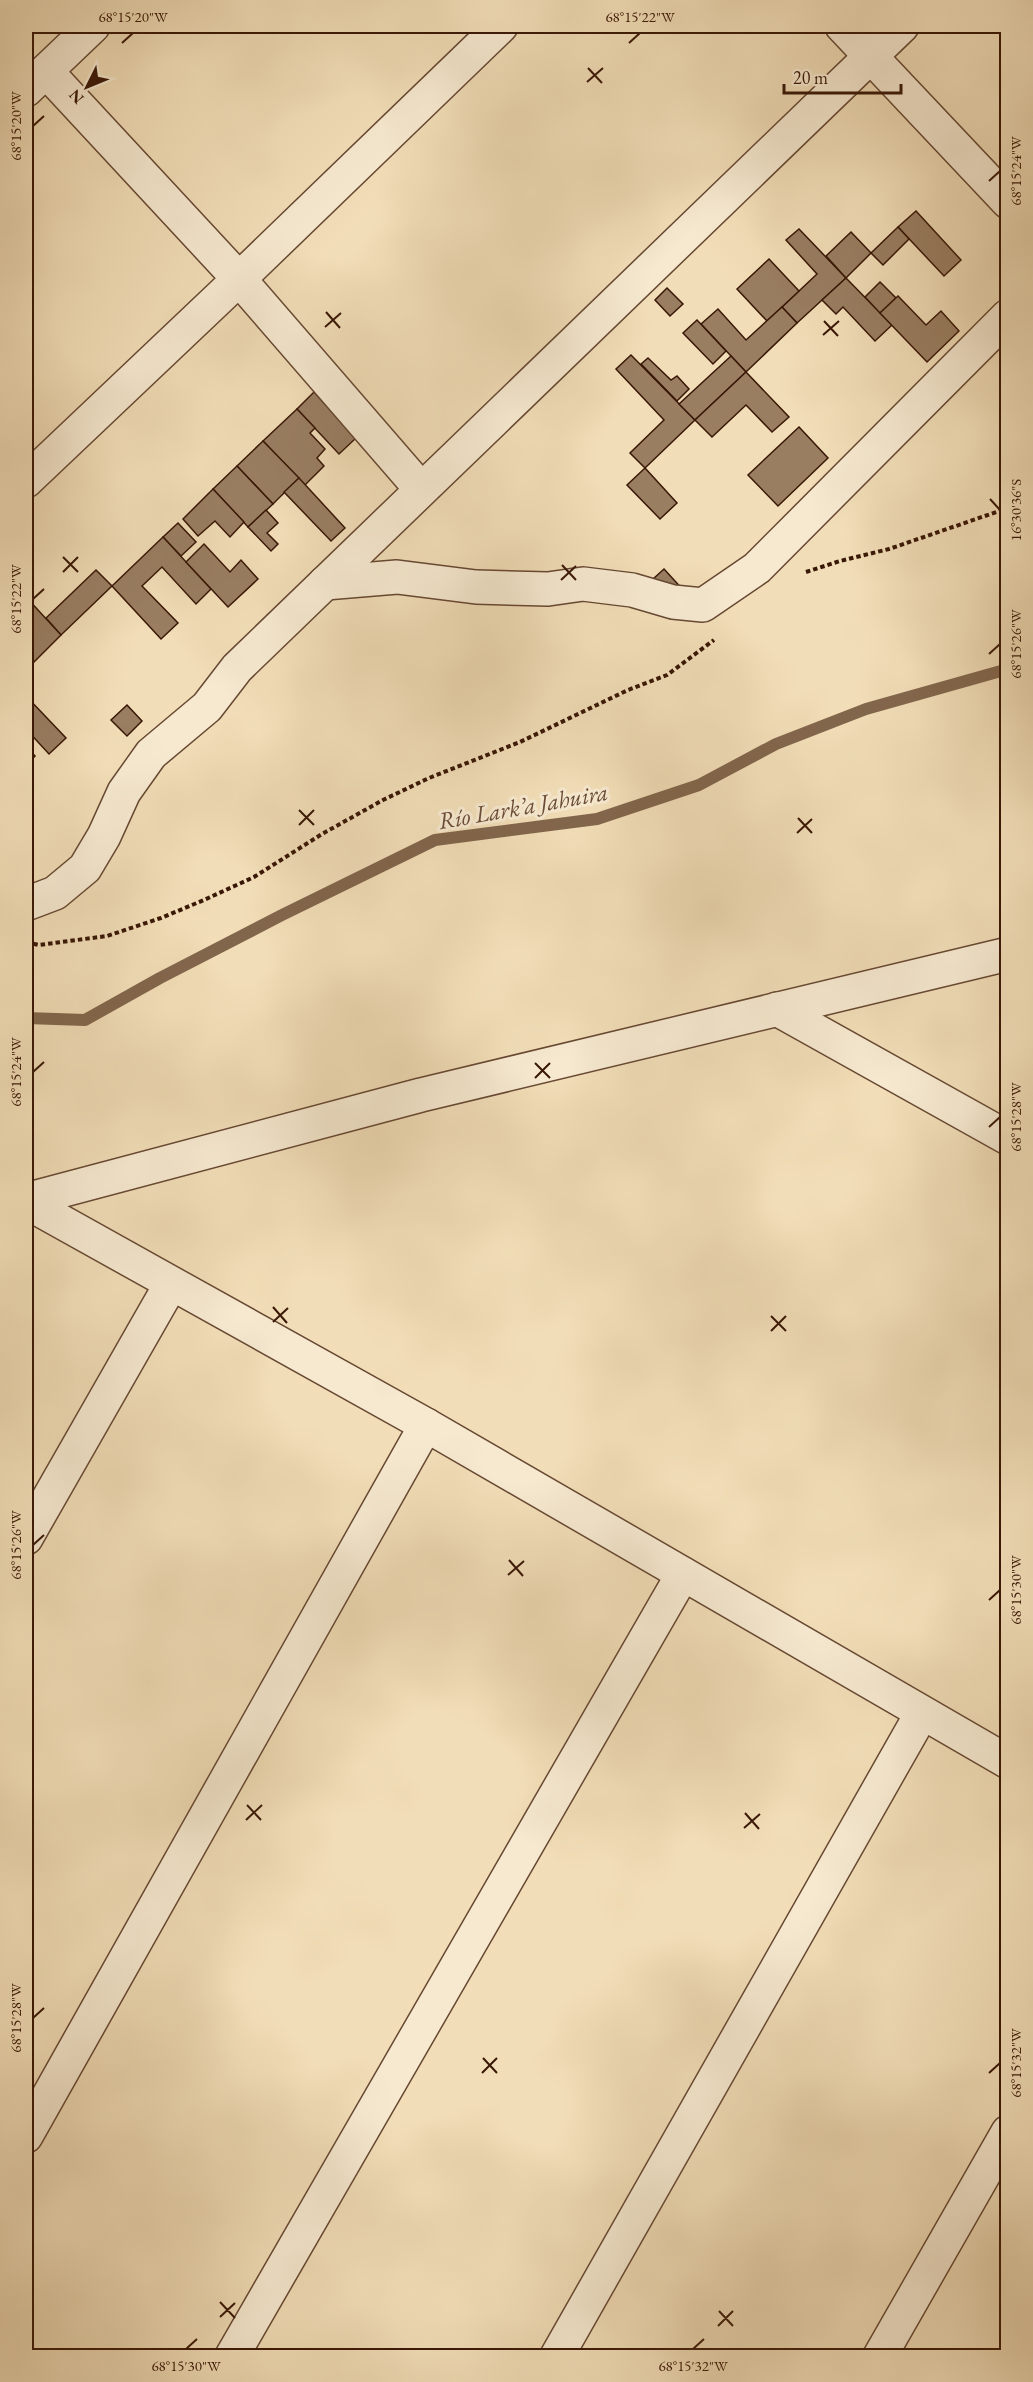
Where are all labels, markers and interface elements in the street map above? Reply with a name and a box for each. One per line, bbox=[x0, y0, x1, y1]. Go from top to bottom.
text: 68°15'20"W bbox=[98, 7, 168, 26]
text: 68°15'22"W bbox=[605, 7, 675, 26]
north arrow bbox=[57, 57, 117, 117]
scale bar bbox=[784, 57, 901, 95]
text: 20 m bbox=[793, 66, 828, 89]
text: N bbox=[64, 85, 88, 109]
text: 68°15'20"W bbox=[6, 91, 25, 161]
text: 68°15'24"W bbox=[1006, 136, 1025, 206]
text: 16°30'36"S bbox=[1006, 479, 1025, 541]
text: 68°15'22"W bbox=[6, 564, 25, 634]
text: 68°15'26"W bbox=[1006, 609, 1025, 679]
water label: Río Lark’a Jahuira bbox=[436, 776, 610, 836]
text: 68°15'24"W bbox=[6, 1037, 25, 1107]
text: 68°15'28"W bbox=[1006, 1082, 1025, 1152]
text: 68°15'26"W bbox=[6, 1510, 25, 1580]
text: 68°15'30"W bbox=[1006, 1555, 1025, 1625]
text: 68°15'28"W bbox=[6, 1983, 25, 2053]
text: 68°15'32"W bbox=[1006, 2028, 1025, 2098]
text: 68°15'30"W bbox=[151, 2356, 221, 2375]
text: 68°15'32"W bbox=[658, 2356, 728, 2375]

